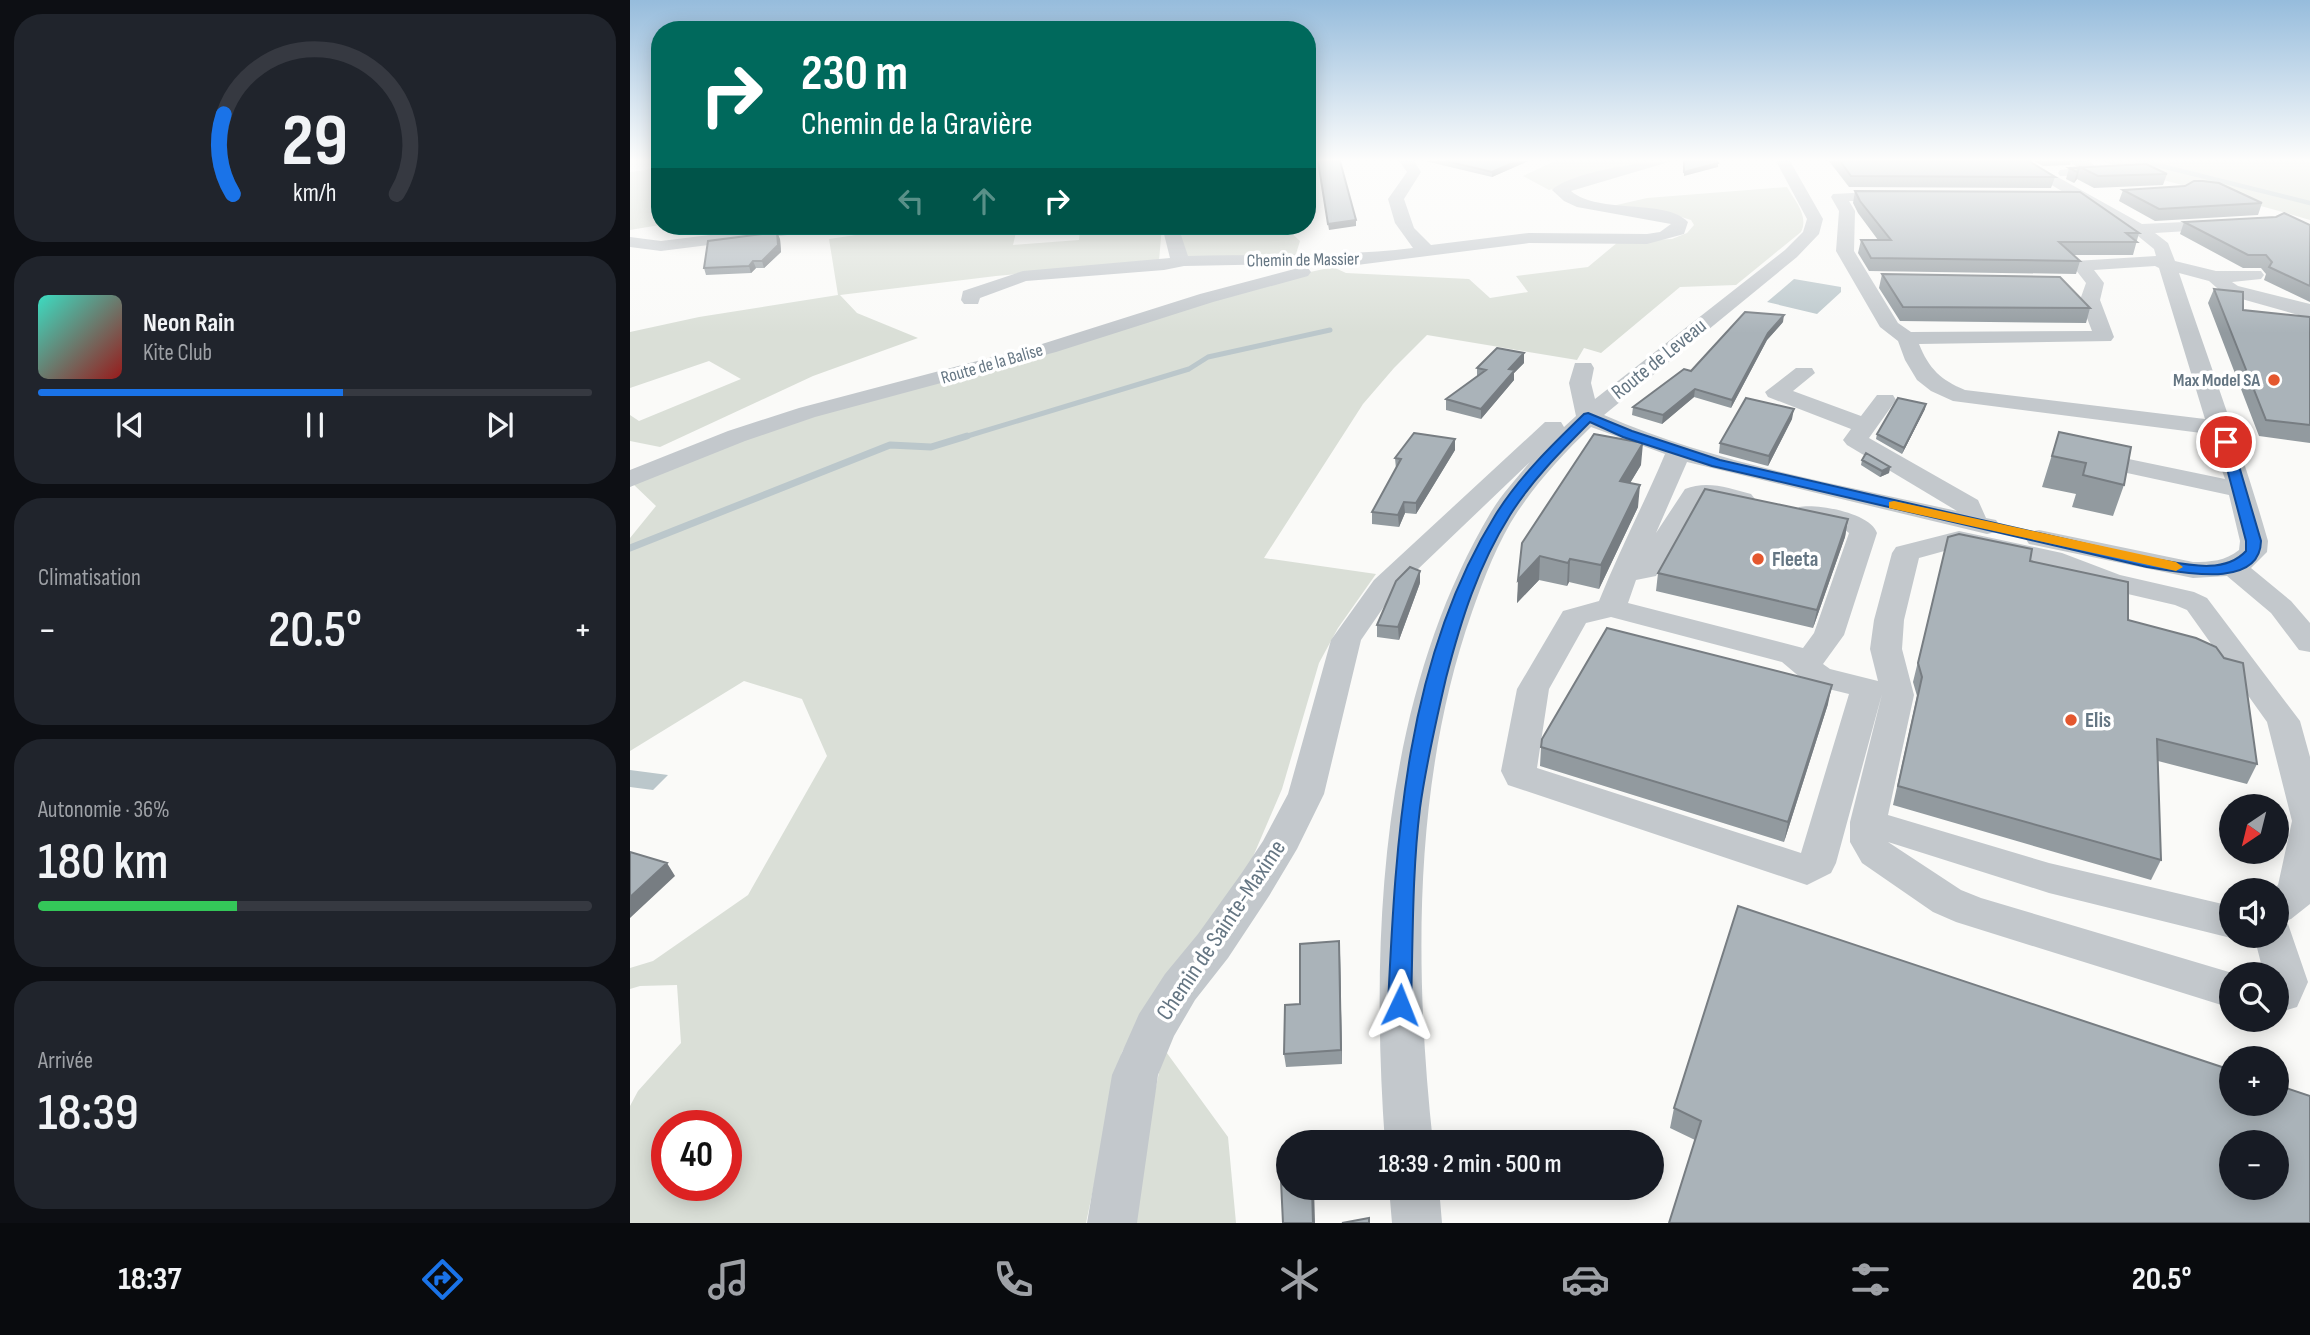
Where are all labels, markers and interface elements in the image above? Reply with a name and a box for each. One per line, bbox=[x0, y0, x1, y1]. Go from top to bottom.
text: 230 m bbox=[801, 45, 908, 104]
icon: right bbox=[686, 49, 777, 140]
text: 29 bbox=[282, 98, 348, 186]
text: Chemin de la Gravière bbox=[801, 105, 1033, 144]
text: km/h bbox=[293, 178, 337, 209]
icon: left bbox=[892, 182, 930, 220]
icon: ahead bbox=[965, 182, 1003, 220]
icon: right bbox=[1038, 182, 1076, 220]
street label: Chemin de Massier bbox=[1246, 249, 1360, 271]
text: Neon Rain bbox=[143, 308, 235, 339]
street label: Route de Leveau bbox=[1607, 313, 1711, 405]
text: Kite Club bbox=[143, 339, 212, 367]
street label: Route de la Balise bbox=[939, 339, 1045, 389]
place label: Max Model SA bbox=[2173, 370, 2260, 391]
marker: Max Model SA bbox=[2266, 372, 2282, 388]
icon: previous bbox=[111, 406, 149, 444]
icon: pause bbox=[296, 406, 334, 444]
icon: next bbox=[481, 406, 519, 444]
pin bbox=[2196, 412, 2256, 472]
icon: arrive bbox=[2207, 423, 2245, 461]
place label: Fleeta bbox=[1772, 547, 1818, 572]
marker: Fleeta bbox=[1750, 551, 1766, 567]
text: Climatisation bbox=[38, 564, 141, 592]
text: 20.5° bbox=[268, 599, 362, 662]
text: − bbox=[38, 608, 57, 653]
text: + bbox=[573, 608, 592, 653]
place label: Elis bbox=[2085, 708, 2111, 733]
marker: Elis bbox=[2063, 712, 2079, 728]
north arrow bbox=[2219, 794, 2289, 864]
map controls bbox=[2219, 794, 2289, 1200]
text: Autonomie · 36% bbox=[38, 796, 170, 824]
text: 180 km bbox=[38, 831, 169, 894]
street label: Chemin de Sainte-Maxime bbox=[1150, 834, 1292, 1026]
button: sound bbox=[2219, 878, 2289, 948]
button: search bbox=[2219, 962, 2289, 1032]
position arrow bbox=[1363, 968, 1437, 1042]
button: + bbox=[2219, 1046, 2289, 1116]
text: Arrivée bbox=[38, 1047, 93, 1075]
text: 18:39 bbox=[38, 1082, 139, 1145]
speed limit sign: 40 bbox=[651, 1110, 742, 1201]
button: − bbox=[2219, 1130, 2289, 1200]
text: 18:39 · 2 min · 500 m bbox=[1378, 1149, 1562, 1180]
icon: directions bbox=[418, 1255, 467, 1304]
icon: music bbox=[704, 1255, 753, 1304]
icon: phone bbox=[989, 1255, 1038, 1304]
icon: climate bbox=[1275, 1255, 1324, 1304]
icon: car bbox=[1561, 1255, 1610, 1304]
icon: filters bbox=[1846, 1255, 1895, 1304]
text: 18:37 bbox=[118, 1260, 181, 1299]
text: 20.5° bbox=[2132, 1260, 2192, 1299]

